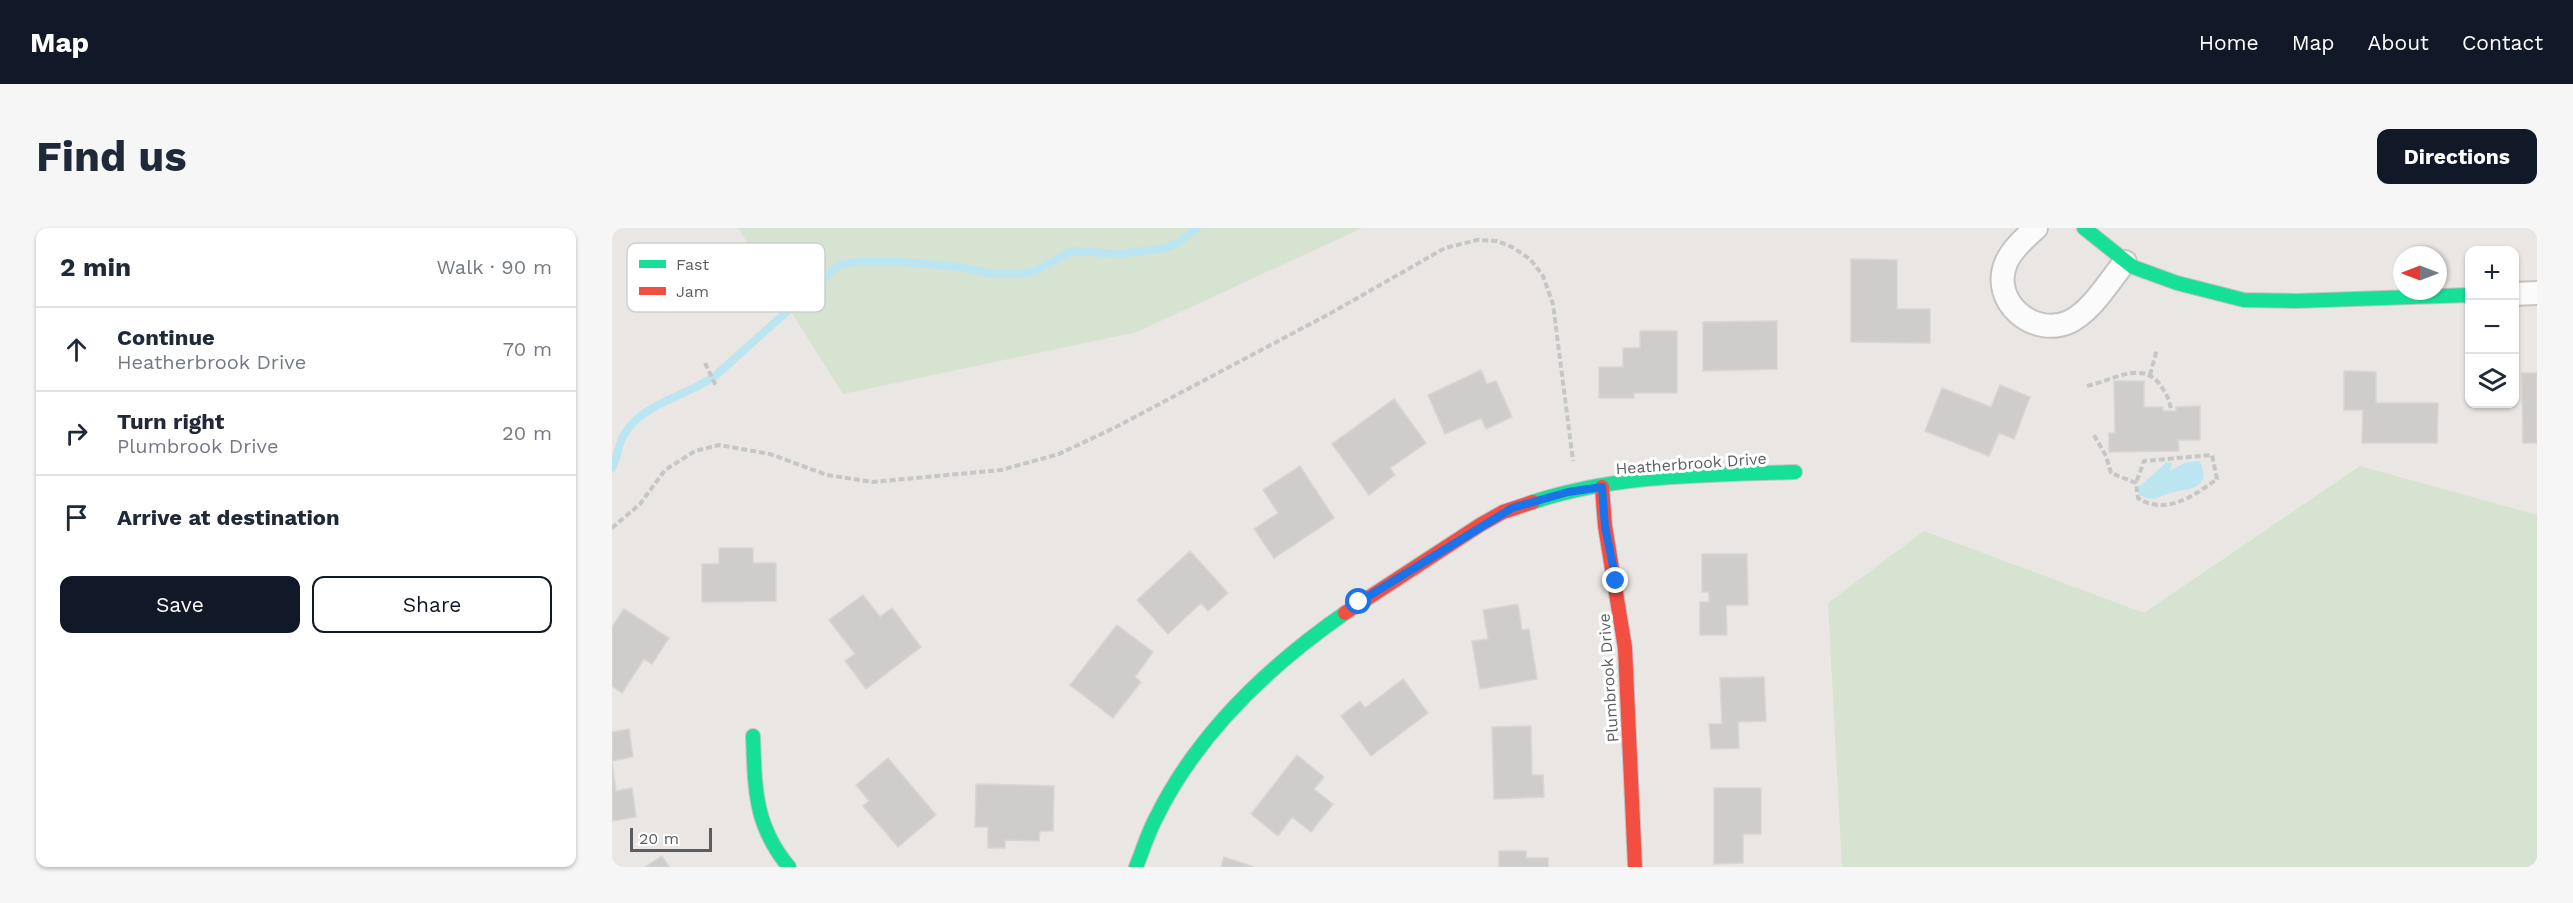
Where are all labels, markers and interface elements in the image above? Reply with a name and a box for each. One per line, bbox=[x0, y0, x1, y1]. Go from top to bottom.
text: Map bbox=[30, 26, 89, 59]
text: Home bbox=[2199, 30, 2259, 55]
text: Map bbox=[2292, 30, 2335, 55]
text: About bbox=[2368, 30, 2429, 55]
text: Contact bbox=[2462, 30, 2543, 55]
button: Directions bbox=[2377, 129, 2537, 184]
text: Find us bbox=[36, 132, 187, 181]
legend bbox=[627, 243, 825, 312]
north arrow bbox=[2393, 246, 2447, 300]
map controls bbox=[2465, 246, 2519, 408]
button: + bbox=[2465, 246, 2519, 300]
text: 2 min bbox=[60, 252, 131, 282]
text: Walk · 90 m bbox=[436, 255, 552, 279]
text: Fast bbox=[676, 255, 709, 274]
text: Jam bbox=[676, 282, 709, 301]
button: − bbox=[2465, 300, 2519, 354]
text: Continue bbox=[117, 325, 215, 350]
icon: ahead bbox=[60, 333, 93, 366]
text: 70 m bbox=[503, 337, 552, 361]
text: Heatherbrook Drive bbox=[117, 350, 306, 374]
button: layers bbox=[2465, 354, 2519, 408]
text: Turn right bbox=[117, 409, 224, 434]
icon: right bbox=[60, 417, 93, 450]
text: 20 m bbox=[502, 421, 552, 445]
text: Plumbrook Drive bbox=[117, 434, 279, 458]
street label: Heatherbrook Drive bbox=[1615, 449, 1767, 478]
icon: arrive bbox=[60, 501, 93, 534]
text: Arrive at destination bbox=[117, 505, 340, 530]
route end bbox=[1602, 567, 1628, 593]
button: Save bbox=[60, 576, 300, 633]
button: Share bbox=[312, 576, 552, 633]
route start bbox=[1345, 588, 1371, 614]
street label: Plumbrook Drive bbox=[1595, 613, 1622, 743]
scale bar bbox=[630, 825, 712, 852]
text: 20 m bbox=[639, 829, 679, 848]

